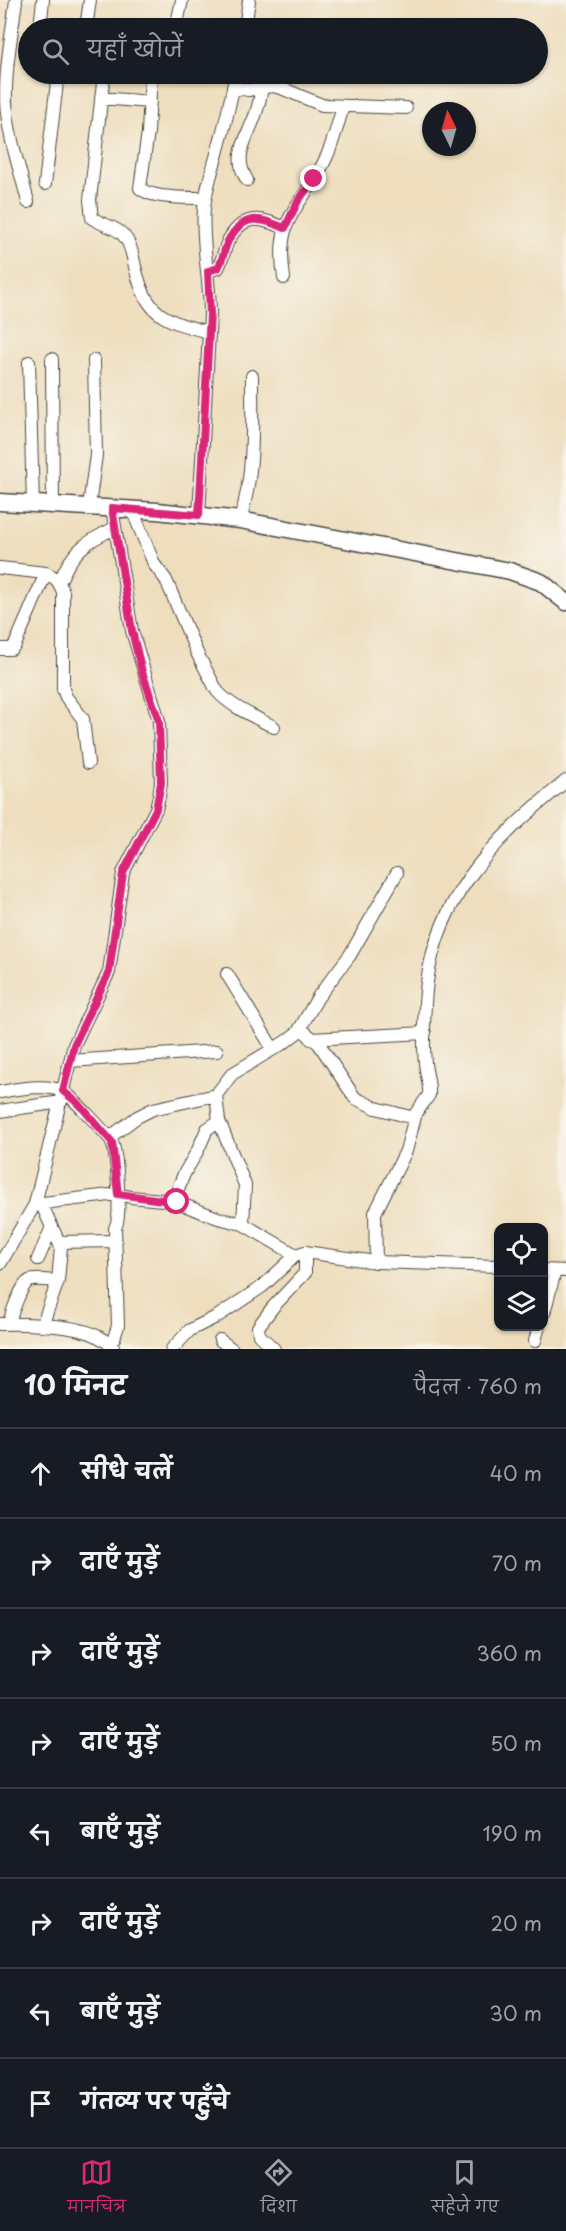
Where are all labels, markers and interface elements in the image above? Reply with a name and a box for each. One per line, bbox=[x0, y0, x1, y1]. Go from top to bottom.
search box bbox=[18, 18, 548, 84]
text: यहाँ खोजें bbox=[87, 31, 183, 64]
icon: search bbox=[39, 35, 72, 68]
north arrow bbox=[422, 102, 476, 156]
route end bbox=[300, 165, 326, 191]
route start bbox=[163, 1188, 189, 1214]
map controls bbox=[494, 1223, 548, 1331]
button: locate bbox=[494, 1223, 548, 1277]
button: layers bbox=[494, 1277, 548, 1331]
text: 10 मिनट bbox=[24, 1365, 127, 1404]
text: पैदल · 760 m bbox=[414, 1371, 542, 1401]
text: सीधे चलें bbox=[81, 1453, 173, 1486]
icon: ahead bbox=[24, 1457, 57, 1490]
text: 40 m bbox=[490, 1458, 542, 1488]
text: दाएँ मुड़ें bbox=[81, 1543, 159, 1576]
icon: right bbox=[24, 1547, 57, 1580]
text: 70 m bbox=[492, 1548, 542, 1578]
text: दाएँ मुड़ें bbox=[81, 1633, 159, 1666]
icon: right bbox=[24, 1637, 57, 1670]
text: 360 m bbox=[476, 1638, 542, 1668]
text: दाएँ मुड़ें bbox=[81, 1723, 159, 1756]
icon: right bbox=[24, 1727, 57, 1760]
text: 50 m bbox=[490, 1728, 542, 1758]
text: बाएँ मुड़ें bbox=[81, 1813, 160, 1846]
icon: left bbox=[24, 1817, 57, 1850]
text: 190 m bbox=[483, 1818, 542, 1848]
text: दाएँ मुड़ें bbox=[81, 1903, 159, 1936]
icon: right bbox=[24, 1907, 57, 1940]
text: 20 m bbox=[490, 1908, 542, 1938]
text: बाएँ मुड़ें bbox=[81, 1993, 160, 2026]
icon: left bbox=[24, 1997, 57, 2030]
text: 30 m bbox=[489, 1998, 542, 2028]
text: गंतव्य पर पहुँचे bbox=[81, 2083, 229, 2116]
icon: arrive bbox=[24, 2087, 57, 2120]
tab: मानचित्र bbox=[67, 2156, 126, 2224]
tab: दिशा bbox=[260, 2156, 297, 2224]
tab: सहेजे गए bbox=[431, 2156, 499, 2224]

